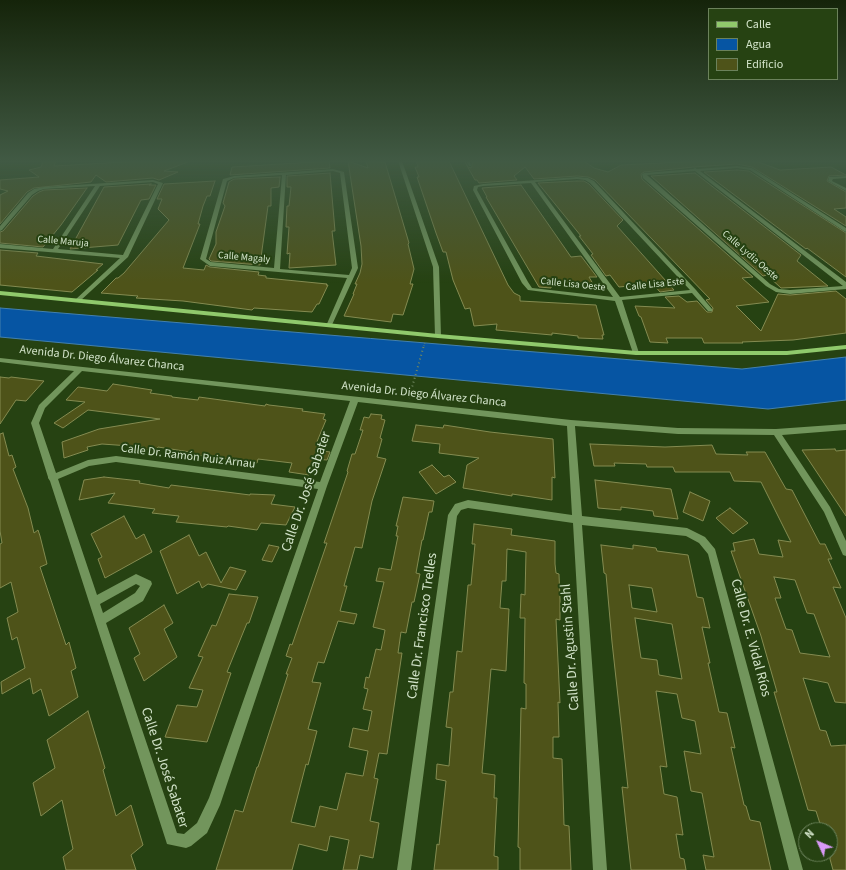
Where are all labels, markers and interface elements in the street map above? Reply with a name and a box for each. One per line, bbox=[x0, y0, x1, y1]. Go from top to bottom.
legend bbox=[708, 8, 838, 80]
text: Calle bbox=[746, 16, 771, 33]
text: Agua bbox=[746, 36, 771, 53]
text: Edificio bbox=[746, 56, 783, 73]
street label: Calle Lydia Oeste bbox=[719, 228, 781, 284]
street label: Calle Maruja bbox=[37, 234, 89, 250]
street label: Calle Magaly bbox=[217, 250, 271, 266]
street label: Calle Lisa Oeste bbox=[540, 276, 606, 294]
street label: Calle Lisa Este bbox=[625, 276, 685, 294]
street label: Avenida Dr. Diego Álvarez Chanca bbox=[19, 343, 185, 375]
street label: Avenida Dr. Diego Álvarez Chanca bbox=[341, 379, 507, 411]
street label: Calle Dr. José Sabater bbox=[279, 430, 335, 554]
street label: Calle Dr. Ramón Ruiz Arnau bbox=[120, 442, 256, 472]
street label: Calle Dr. Francisco Trelles bbox=[404, 552, 442, 700]
street label: Calle Dr. E. Vidal Ríos bbox=[726, 577, 774, 699]
street label: Calle Dr. Agustin Stahl bbox=[558, 583, 584, 711]
street label: Calle Dr. José Sabater bbox=[137, 705, 191, 831]
north arrow bbox=[798, 822, 838, 862]
text: N bbox=[802, 826, 818, 842]

